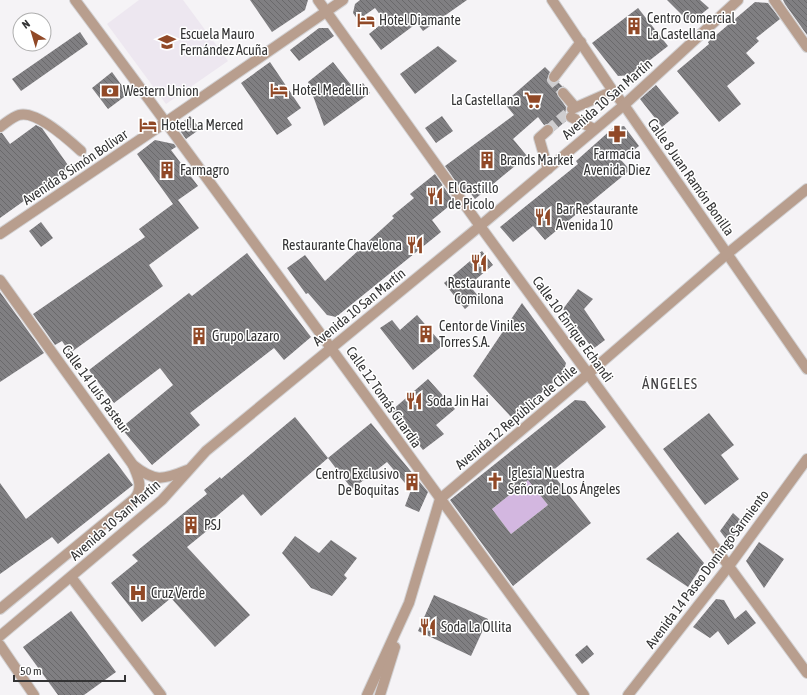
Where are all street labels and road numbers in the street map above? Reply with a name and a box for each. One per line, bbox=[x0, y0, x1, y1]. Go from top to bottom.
street label: Avenida 10 San Martín bbox=[559, 56, 655, 142]
street label: Calle 8 Juan Ramón Bonilla bbox=[644, 115, 738, 239]
street label: Avenida 8 Simón Bolívar bbox=[19, 125, 131, 208]
street label: Avenida 10 San Martín bbox=[310, 265, 408, 349]
street label: Calle 10 Enrique Echandi bbox=[529, 273, 617, 385]
street label: Calle 14 Luis Pasteur bbox=[59, 342, 134, 437]
street label: Calle 12 Tomás Guardia bbox=[343, 343, 425, 451]
street label: Avenida 12 República de Chile bbox=[452, 361, 580, 473]
street label: Avenida 10 San Martín bbox=[67, 477, 163, 563]
street label: Avenida 14 Paseo Domingo Sarmiento bbox=[642, 487, 772, 651]

